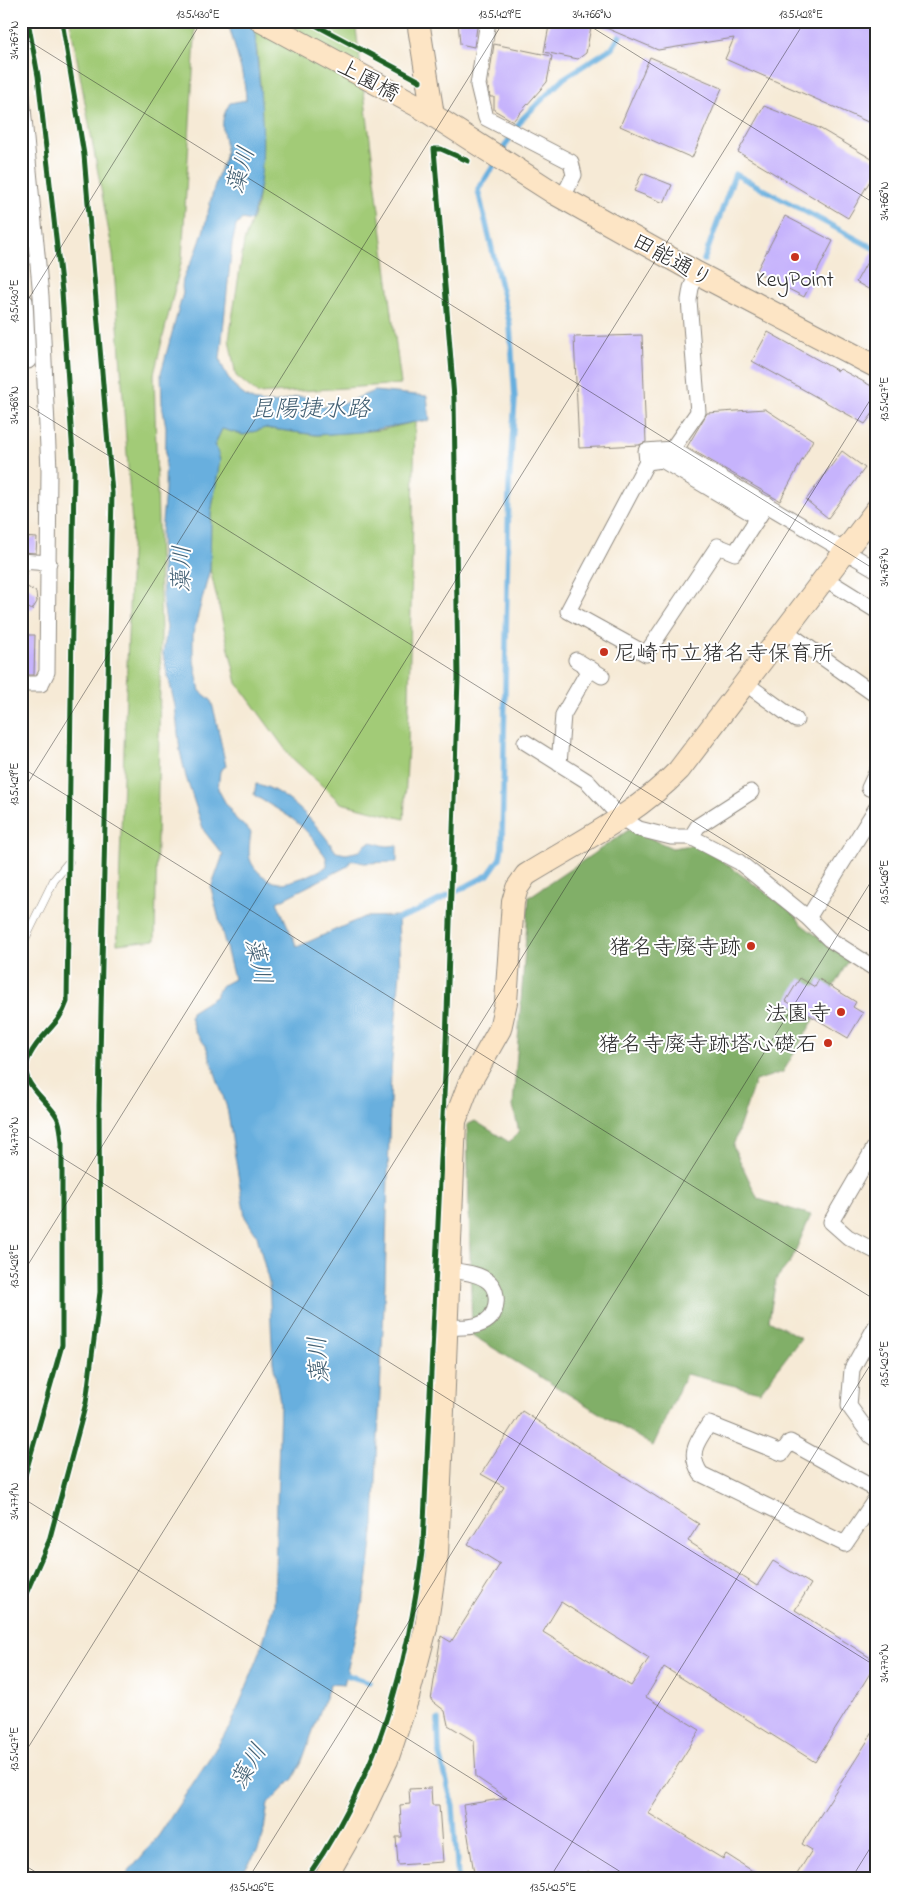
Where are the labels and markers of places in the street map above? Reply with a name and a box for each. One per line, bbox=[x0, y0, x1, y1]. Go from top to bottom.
marker: KeyPoint bbox=[789, 251, 801, 263]
place label: KeyPoint bbox=[756, 265, 835, 298]
place label: 尼崎市立猪名寺保育所 bbox=[614, 639, 834, 671]
marker: 尼崎市立猪名寺保育所 bbox=[598, 646, 610, 658]
place label: 猪名寺廃寺跡 bbox=[609, 933, 741, 965]
marker: 猪名寺廃寺跡 bbox=[745, 940, 757, 952]
place label: 法園寺 bbox=[765, 999, 831, 1031]
marker: 法園寺 bbox=[835, 1006, 847, 1018]
place label: 猪名寺廃寺跡塔心礎石 bbox=[598, 1030, 818, 1062]
marker: 猪名寺廃寺跡塔心礎石 bbox=[822, 1037, 834, 1049]

